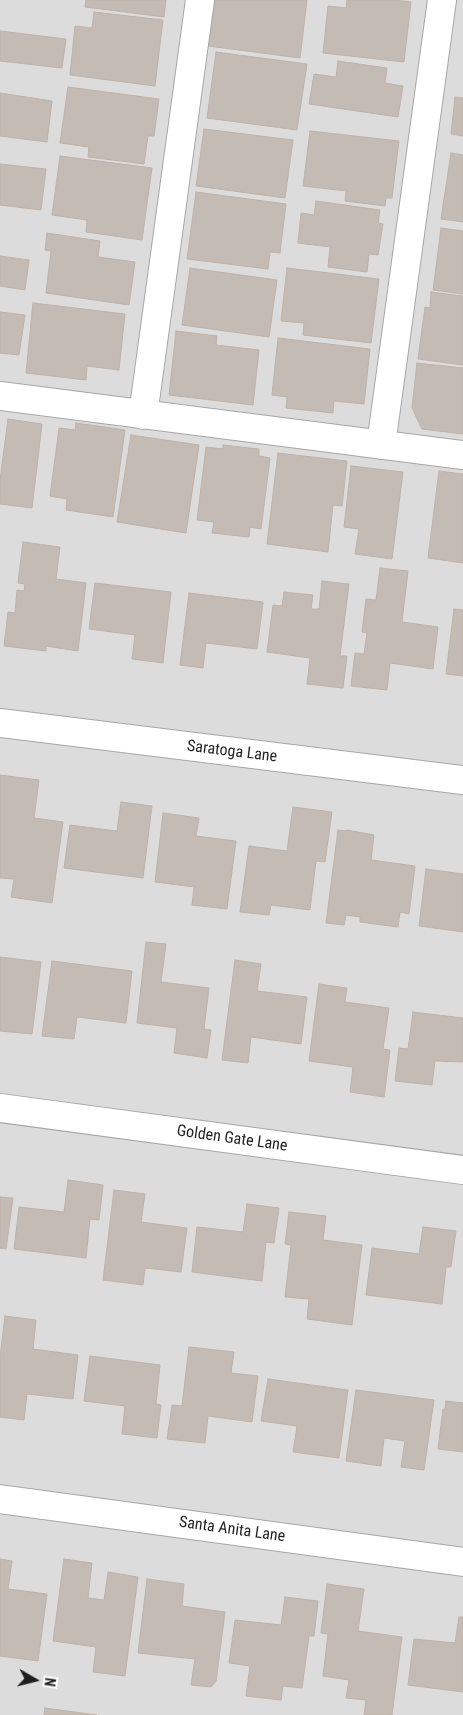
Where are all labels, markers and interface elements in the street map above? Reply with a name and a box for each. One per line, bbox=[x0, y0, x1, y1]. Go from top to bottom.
street label: Saratoga Lane bbox=[186, 737, 278, 767]
street label: Golden Gate Lane bbox=[175, 1122, 289, 1156]
street label: Santa Anita Lane bbox=[178, 1513, 286, 1547]
north arrow bbox=[10, 1655, 60, 1705]
text: N bbox=[41, 1677, 58, 1687]

